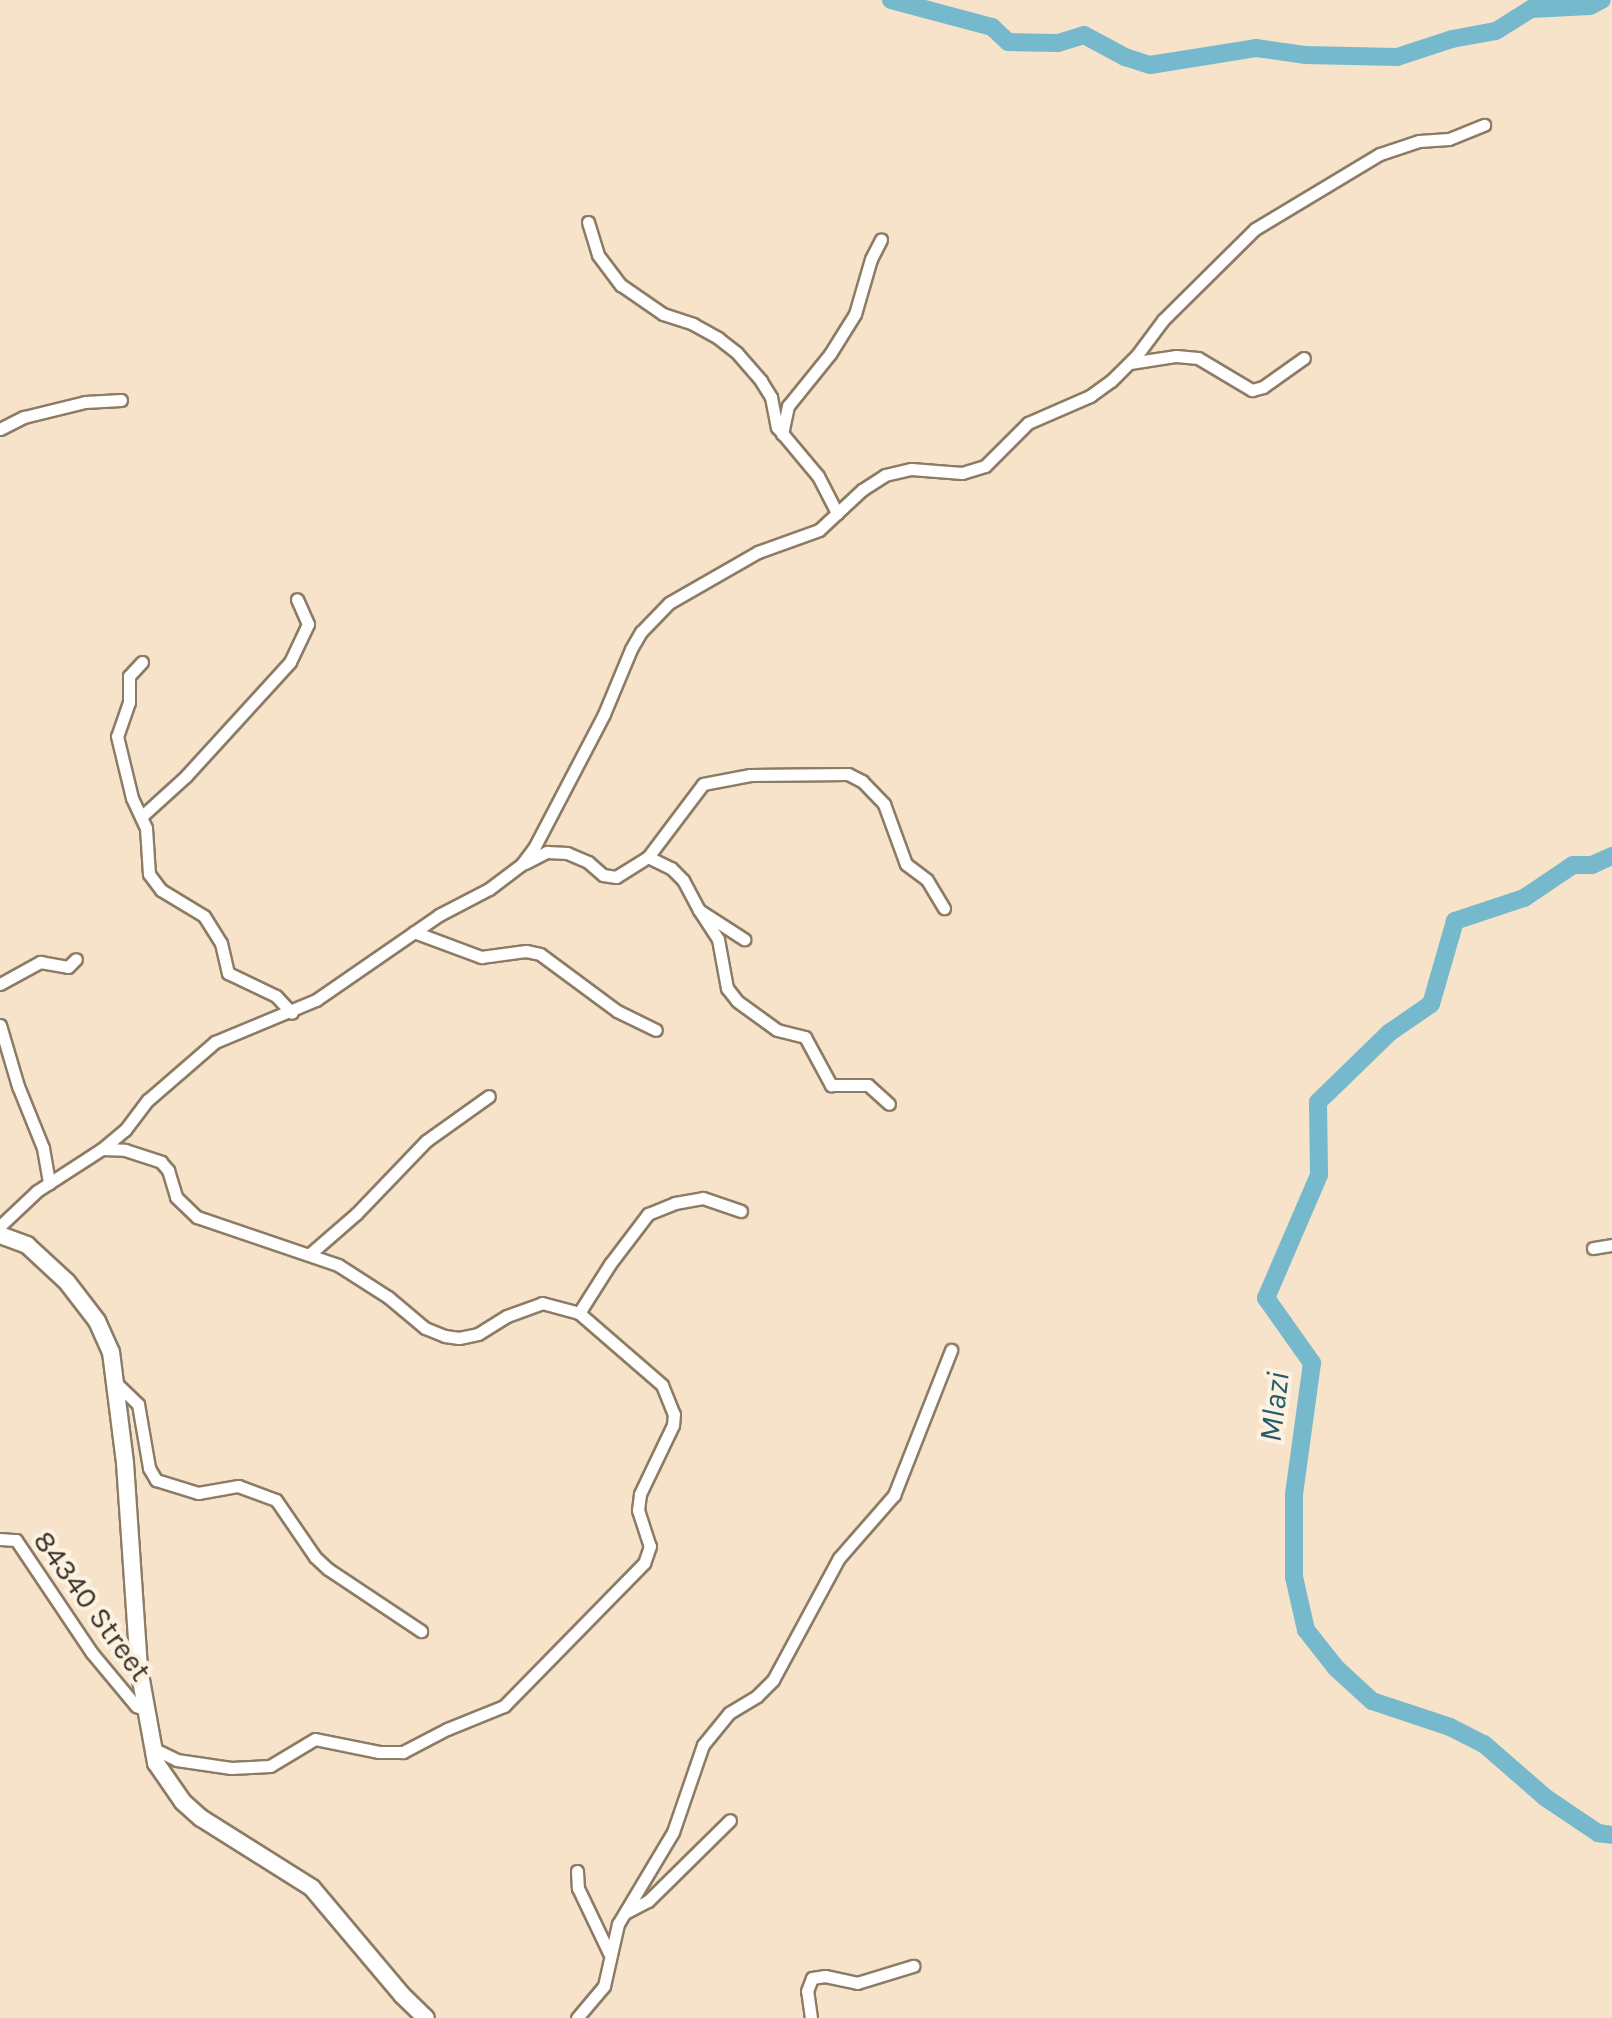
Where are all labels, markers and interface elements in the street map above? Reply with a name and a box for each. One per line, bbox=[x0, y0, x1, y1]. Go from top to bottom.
water label: Mlazi bbox=[1252, 1369, 1298, 1445]
street label: 84340 Street bbox=[25, 1524, 159, 1688]

